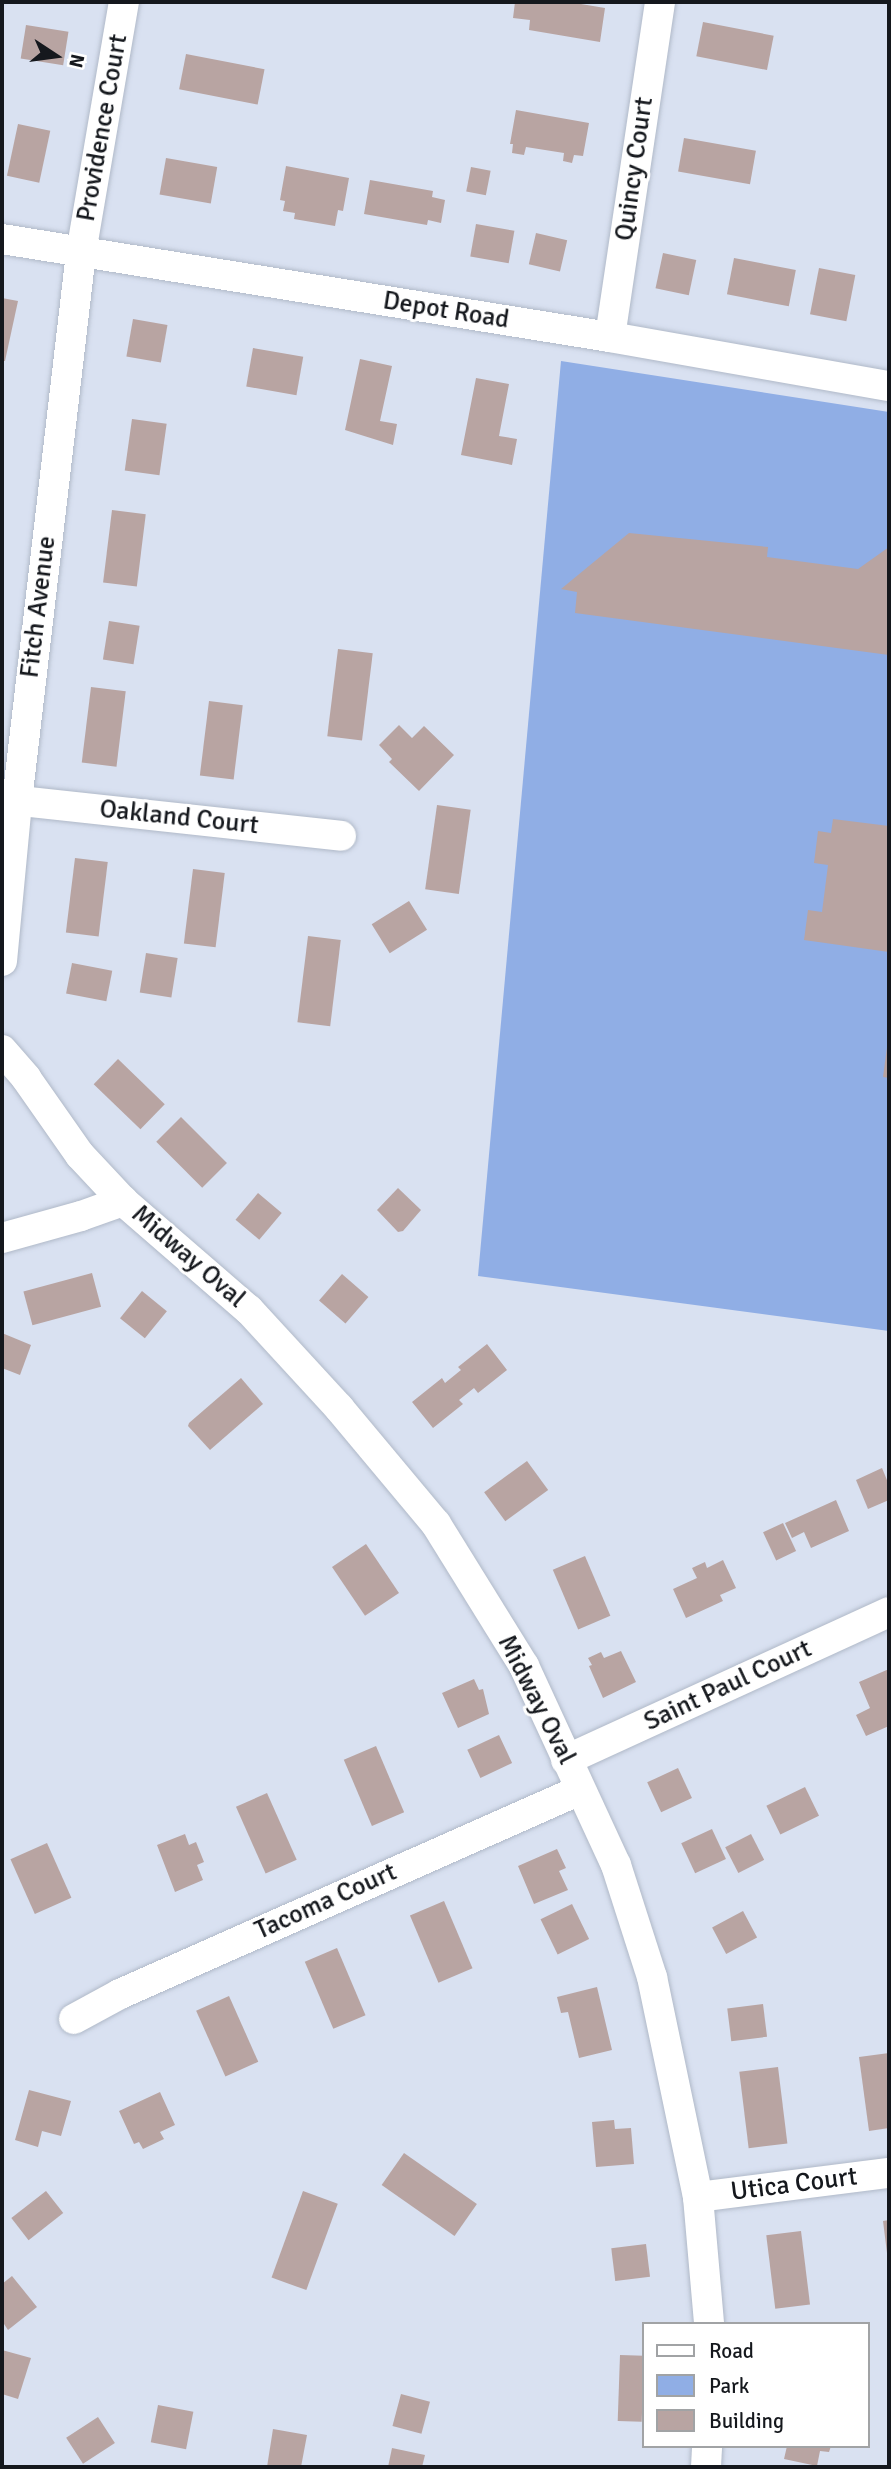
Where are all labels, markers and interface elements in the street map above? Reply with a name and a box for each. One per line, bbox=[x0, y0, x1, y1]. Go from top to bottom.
north arrow bbox=[21, 21, 91, 91]
street label: Providence Court bbox=[71, 32, 135, 224]
text: N bbox=[63, 52, 90, 70]
street label: Quincy Court bbox=[609, 95, 661, 243]
street label: Depot Road bbox=[381, 286, 511, 336]
street label: Fitch Avenue bbox=[15, 534, 63, 680]
street label: Oakland Court bbox=[98, 794, 260, 842]
street label: Midway Oval bbox=[125, 1199, 251, 1315]
street label: Midway Oval bbox=[490, 1630, 582, 1770]
street label: Saint Paul Court bbox=[639, 1634, 817, 1738]
street label: Tacoma Court bbox=[250, 1857, 402, 1947]
street label: Utica Court bbox=[729, 2162, 859, 2208]
legend bbox=[642, 2322, 870, 2448]
text: Road bbox=[709, 2338, 754, 2364]
text: Park bbox=[709, 2373, 749, 2399]
text: Building bbox=[709, 2408, 784, 2434]

